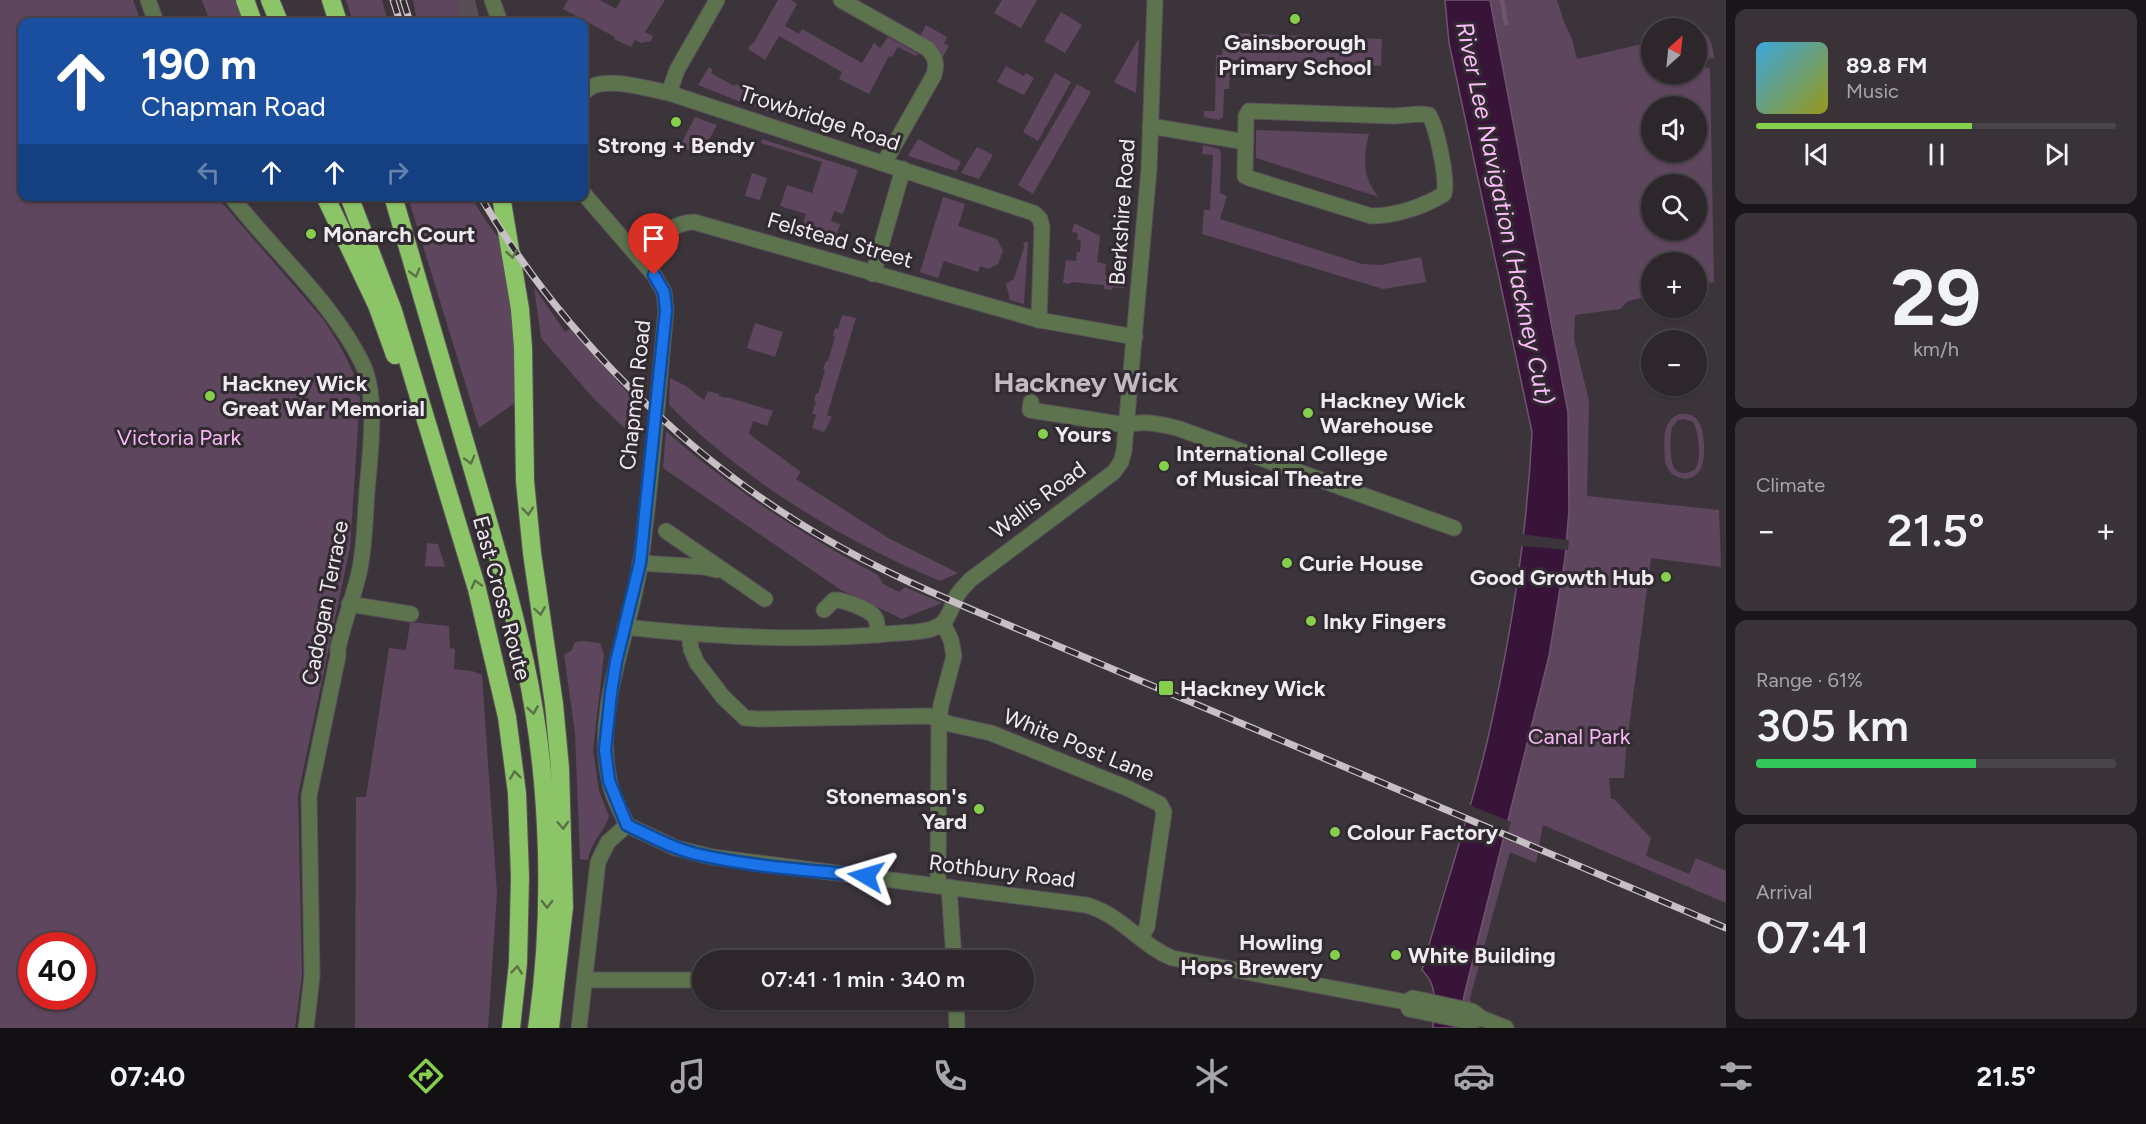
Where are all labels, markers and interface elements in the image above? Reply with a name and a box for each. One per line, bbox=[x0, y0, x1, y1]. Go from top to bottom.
marker: Gainsborough Primary School bbox=[1288, 12, 1302, 26]
north arrow bbox=[1641, 18, 1707, 84]
map controls bbox=[1641, 18, 1707, 396]
water label: River Lee Navigation (Hackney Cut) bbox=[1450, 19, 1560, 407]
place label: Gainsborough Primary School bbox=[1218, 29, 1372, 81]
text: 190 m bbox=[141, 39, 257, 90]
icon: ahead bbox=[42, 42, 120, 120]
text: 89.8 FM bbox=[1846, 52, 1927, 79]
street label: Trowbridge Road bbox=[736, 79, 904, 157]
text: Music bbox=[1846, 79, 1899, 103]
text: Chapman Road bbox=[141, 90, 326, 123]
button: sound bbox=[1641, 96, 1707, 162]
marker: Strong + Bendy bbox=[669, 115, 683, 129]
place label: Strong + Bendy bbox=[597, 132, 755, 159]
street label: Berkshire Road bbox=[1103, 138, 1141, 286]
icon: previous bbox=[1800, 138, 1833, 171]
icon: pause bbox=[1920, 138, 1953, 171]
icon: next bbox=[2040, 138, 2073, 171]
icon: left bbox=[192, 156, 225, 189]
icon: ahead bbox=[255, 156, 288, 189]
icon: ahead bbox=[318, 156, 351, 189]
icon: right bbox=[381, 156, 414, 189]
button: search bbox=[1641, 174, 1707, 240]
street label: Felstead Street bbox=[764, 206, 916, 274]
pin bbox=[628, 213, 679, 275]
place label: Monarch Court bbox=[323, 221, 476, 248]
icon: arrive bbox=[637, 222, 670, 255]
marker: Monarch Court bbox=[304, 227, 318, 241]
one-way arrow bbox=[505, 249, 518, 259]
text: 29 bbox=[1891, 251, 1981, 345]
button: + bbox=[1641, 252, 1707, 318]
one-way arrow bbox=[408, 267, 420, 278]
street label: Chapman Road bbox=[614, 319, 656, 471]
button: − bbox=[1641, 330, 1707, 396]
text: km/h bbox=[1913, 337, 1959, 361]
district label: Hackney Wick bbox=[993, 365, 1179, 399]
place label: Hackney Wick Great War Memorial bbox=[222, 370, 425, 422]
place label: Hackney Wick Warehouse bbox=[1320, 387, 1466, 439]
marker: Hackney Wick Great War Memorial bbox=[203, 389, 217, 403]
marker: Hackney Wick Warehouse bbox=[1301, 406, 1315, 420]
place label: Yours bbox=[1055, 421, 1111, 448]
park label: Victoria Park bbox=[117, 424, 241, 451]
marker: Yours bbox=[1036, 427, 1050, 441]
place label: International College of Musical Theatre bbox=[1176, 440, 1388, 492]
one-way arrow bbox=[463, 454, 475, 465]
street label: Wallis Road bbox=[985, 455, 1091, 545]
marker: International College of Musical Theatre bbox=[1157, 459, 1171, 473]
text: Climate bbox=[1756, 473, 1825, 497]
text: 21.5° bbox=[1887, 503, 1985, 557]
one-way arrow bbox=[521, 507, 534, 516]
text: − bbox=[1756, 511, 1777, 550]
text: + bbox=[2095, 511, 2116, 550]
street label: East Cross Route bbox=[467, 513, 537, 683]
street label: Cadogan Terrace bbox=[296, 518, 354, 688]
place label: Curie House bbox=[1299, 550, 1423, 577]
marker: Curie House bbox=[1280, 556, 1294, 570]
place label: Good Growth Hub bbox=[1470, 564, 1654, 591]
marker: Good Growth Hub bbox=[1659, 570, 1673, 584]
one-way arrow bbox=[471, 580, 483, 590]
one-way arrow bbox=[533, 606, 545, 616]
place label: Inky Fingers bbox=[1323, 608, 1446, 635]
marker: Inky Fingers bbox=[1304, 614, 1318, 628]
text: Range · 61% bbox=[1756, 668, 1863, 692]
place label: Hackney Wick bbox=[1180, 675, 1326, 702]
marker: Hackney Wick bbox=[1157, 679, 1175, 697]
text: 305 km bbox=[1756, 698, 1909, 752]
street label: White Post Lane bbox=[1000, 702, 1158, 788]
one-way arrow bbox=[526, 705, 538, 714]
park label: Canal Park bbox=[1528, 723, 1631, 750]
one-way arrow bbox=[509, 771, 522, 780]
place label: Stonemason's Yard bbox=[825, 783, 967, 835]
marker: Stonemason's Yard bbox=[972, 802, 986, 816]
place label: Colour Factory bbox=[1347, 819, 1499, 846]
one-way arrow bbox=[556, 821, 569, 830]
marker: Colour Factory bbox=[1328, 825, 1342, 839]
position arrow bbox=[834, 844, 898, 908]
street label: Rothbury Road bbox=[927, 849, 1077, 893]
text: Arrival bbox=[1756, 880, 1812, 904]
one-way arrow bbox=[541, 900, 553, 909]
text: 07:41 bbox=[1756, 910, 1870, 964]
place label: Howling Hops Brewery bbox=[1180, 929, 1323, 981]
speed limit sign: 40 bbox=[18, 932, 96, 1010]
place label: White Building bbox=[1408, 942, 1556, 969]
marker: Howling Hops Brewery bbox=[1328, 948, 1342, 962]
marker: White Building bbox=[1389, 948, 1403, 962]
one-way arrow bbox=[510, 965, 523, 974]
text: 07:41 · 1 min · 340 m bbox=[761, 966, 965, 993]
icon: directions bbox=[405, 1055, 447, 1097]
icon: music bbox=[667, 1055, 709, 1097]
icon: phone bbox=[929, 1055, 971, 1097]
icon: climate bbox=[1191, 1055, 1233, 1097]
icon: car bbox=[1453, 1055, 1495, 1097]
icon: filters bbox=[1715, 1055, 1757, 1097]
text: 07:40 bbox=[110, 1060, 185, 1093]
text: 21.5° bbox=[1976, 1060, 2036, 1093]

